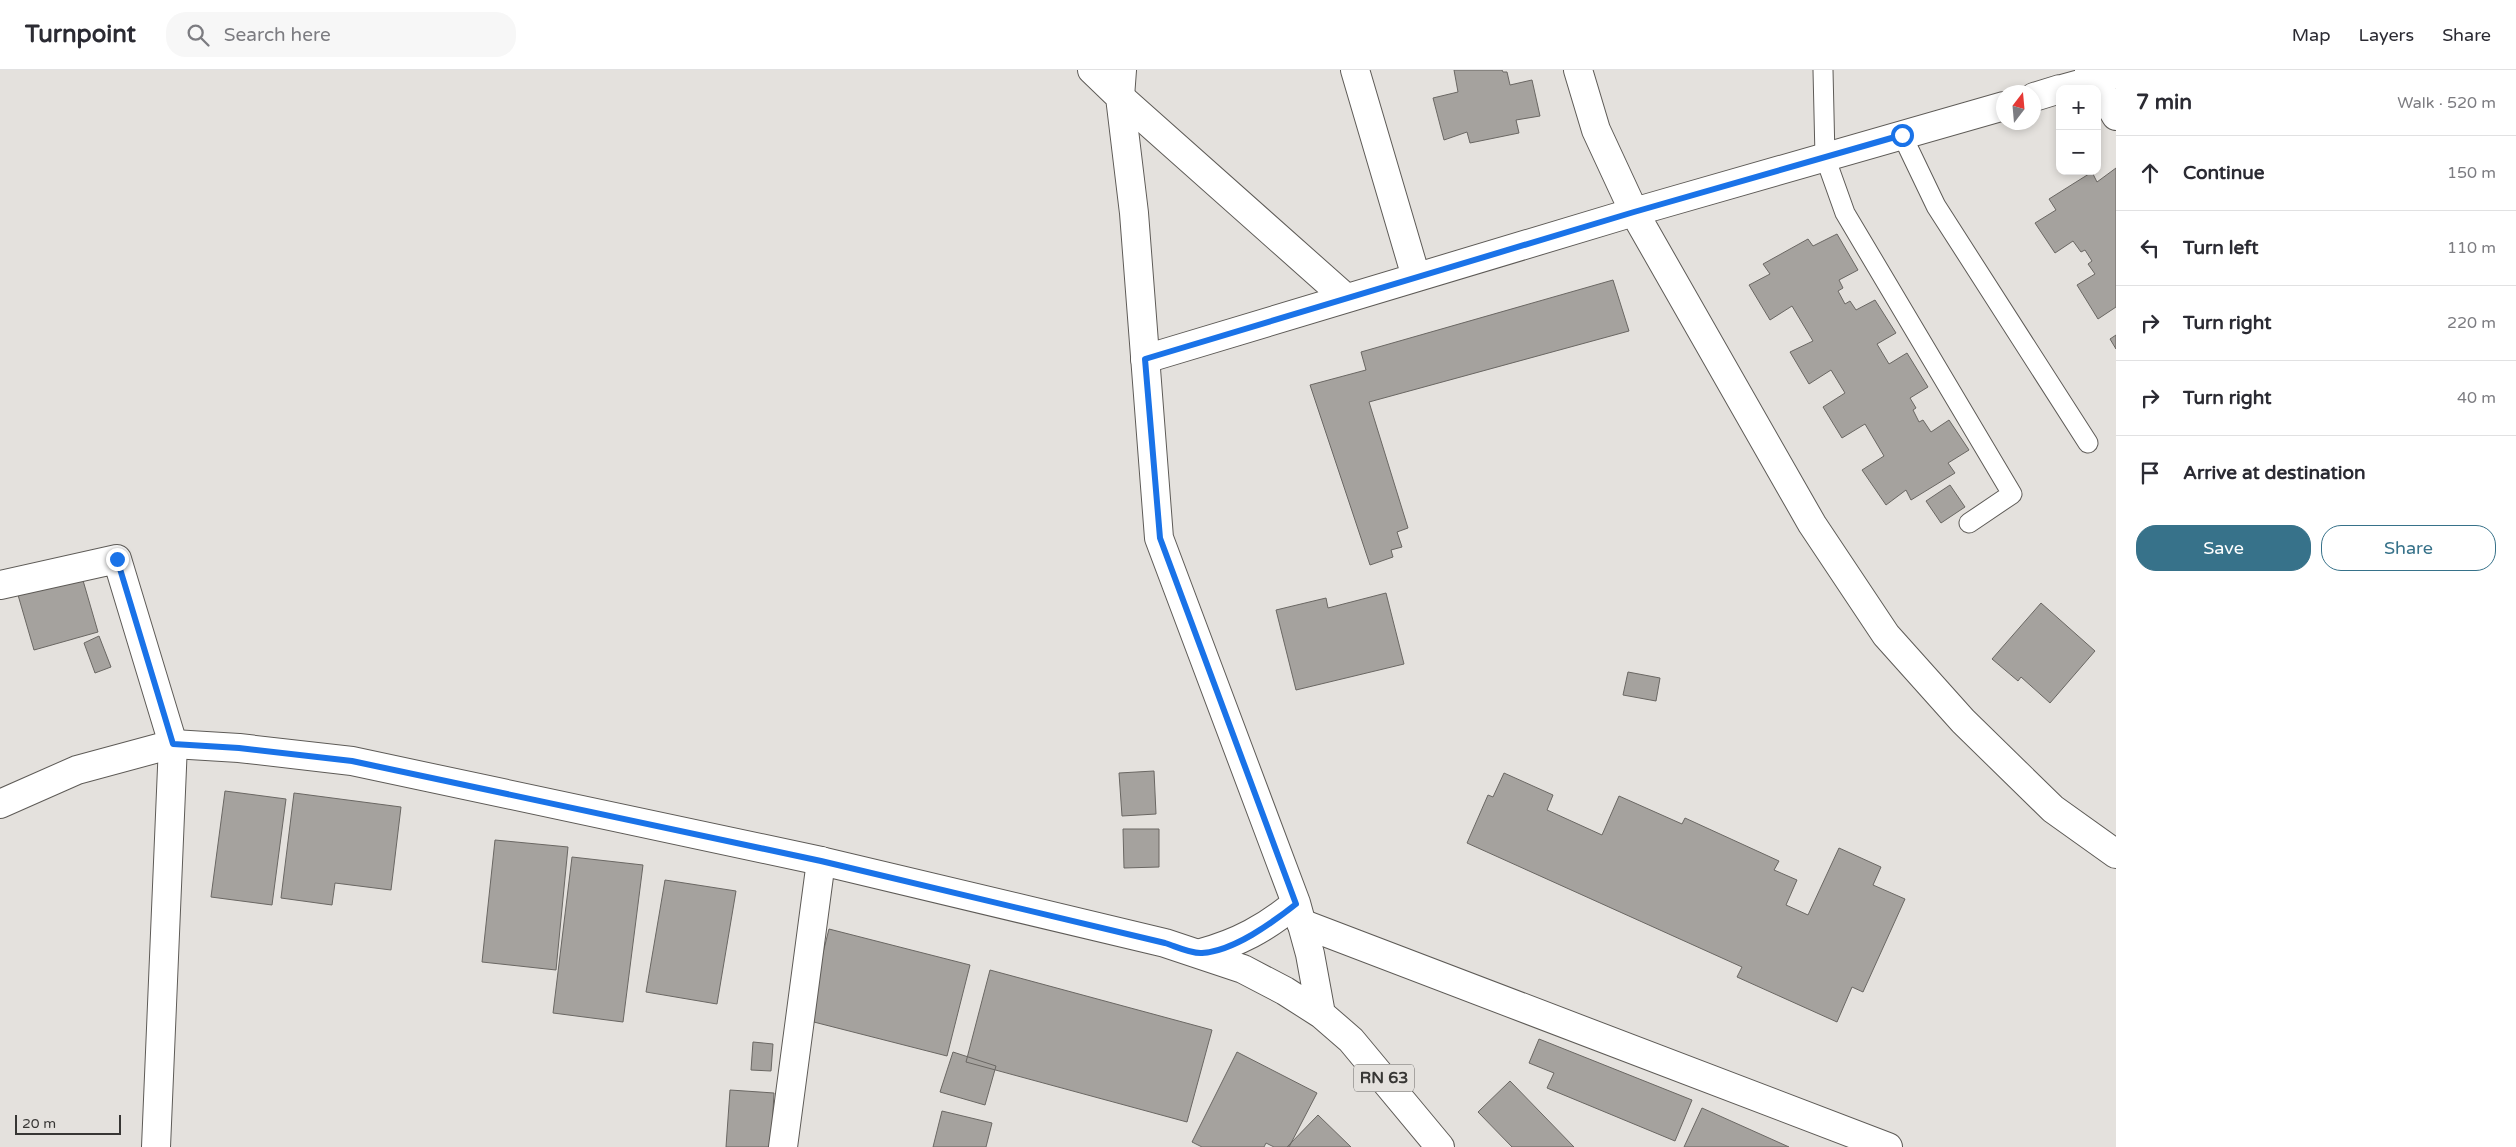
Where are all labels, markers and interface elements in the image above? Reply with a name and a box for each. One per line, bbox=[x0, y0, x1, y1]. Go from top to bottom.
search box bbox=[166, 12, 516, 57]
text: Turnpoint bbox=[25, 20, 136, 49]
icon: search bbox=[184, 21, 212, 49]
text: Search here bbox=[224, 24, 331, 46]
text: Map bbox=[2292, 24, 2331, 46]
text: Layers bbox=[2359, 24, 2414, 46]
text: Share bbox=[2442, 24, 2491, 46]
north arrow bbox=[1996, 85, 2041, 130]
map controls bbox=[2056, 85, 2101, 175]
button: + bbox=[2056, 85, 2101, 130]
text: 7 min bbox=[2136, 90, 2192, 115]
text: Walk · 520 m bbox=[2397, 93, 2496, 113]
route start bbox=[1891, 124, 1914, 147]
button: − bbox=[2056, 130, 2101, 175]
icon: ahead bbox=[2136, 159, 2164, 187]
text: Continue bbox=[2183, 162, 2265, 184]
text: 150 m bbox=[2447, 163, 2496, 183]
icon: left bbox=[2136, 234, 2164, 262]
text: Turn left bbox=[2183, 237, 2259, 259]
text: 110 m bbox=[2447, 238, 2496, 258]
icon: right bbox=[2136, 309, 2164, 337]
text: Turn right bbox=[2183, 312, 2271, 334]
text: 220 m bbox=[2447, 313, 2496, 333]
icon: right bbox=[2136, 384, 2164, 412]
text: Turn right bbox=[2183, 387, 2271, 409]
text: 40 m bbox=[2457, 388, 2496, 408]
icon: arrive bbox=[2136, 459, 2164, 487]
text: Arrive at destination bbox=[2183, 462, 2366, 484]
button: Save bbox=[2136, 525, 2311, 571]
button: Share bbox=[2321, 525, 2496, 571]
route end bbox=[106, 548, 129, 571]
road number: RN 63 bbox=[1354, 1064, 1414, 1091]
scale bar bbox=[15, 1112, 121, 1135]
text: 20 m bbox=[22, 1115, 56, 1132]

